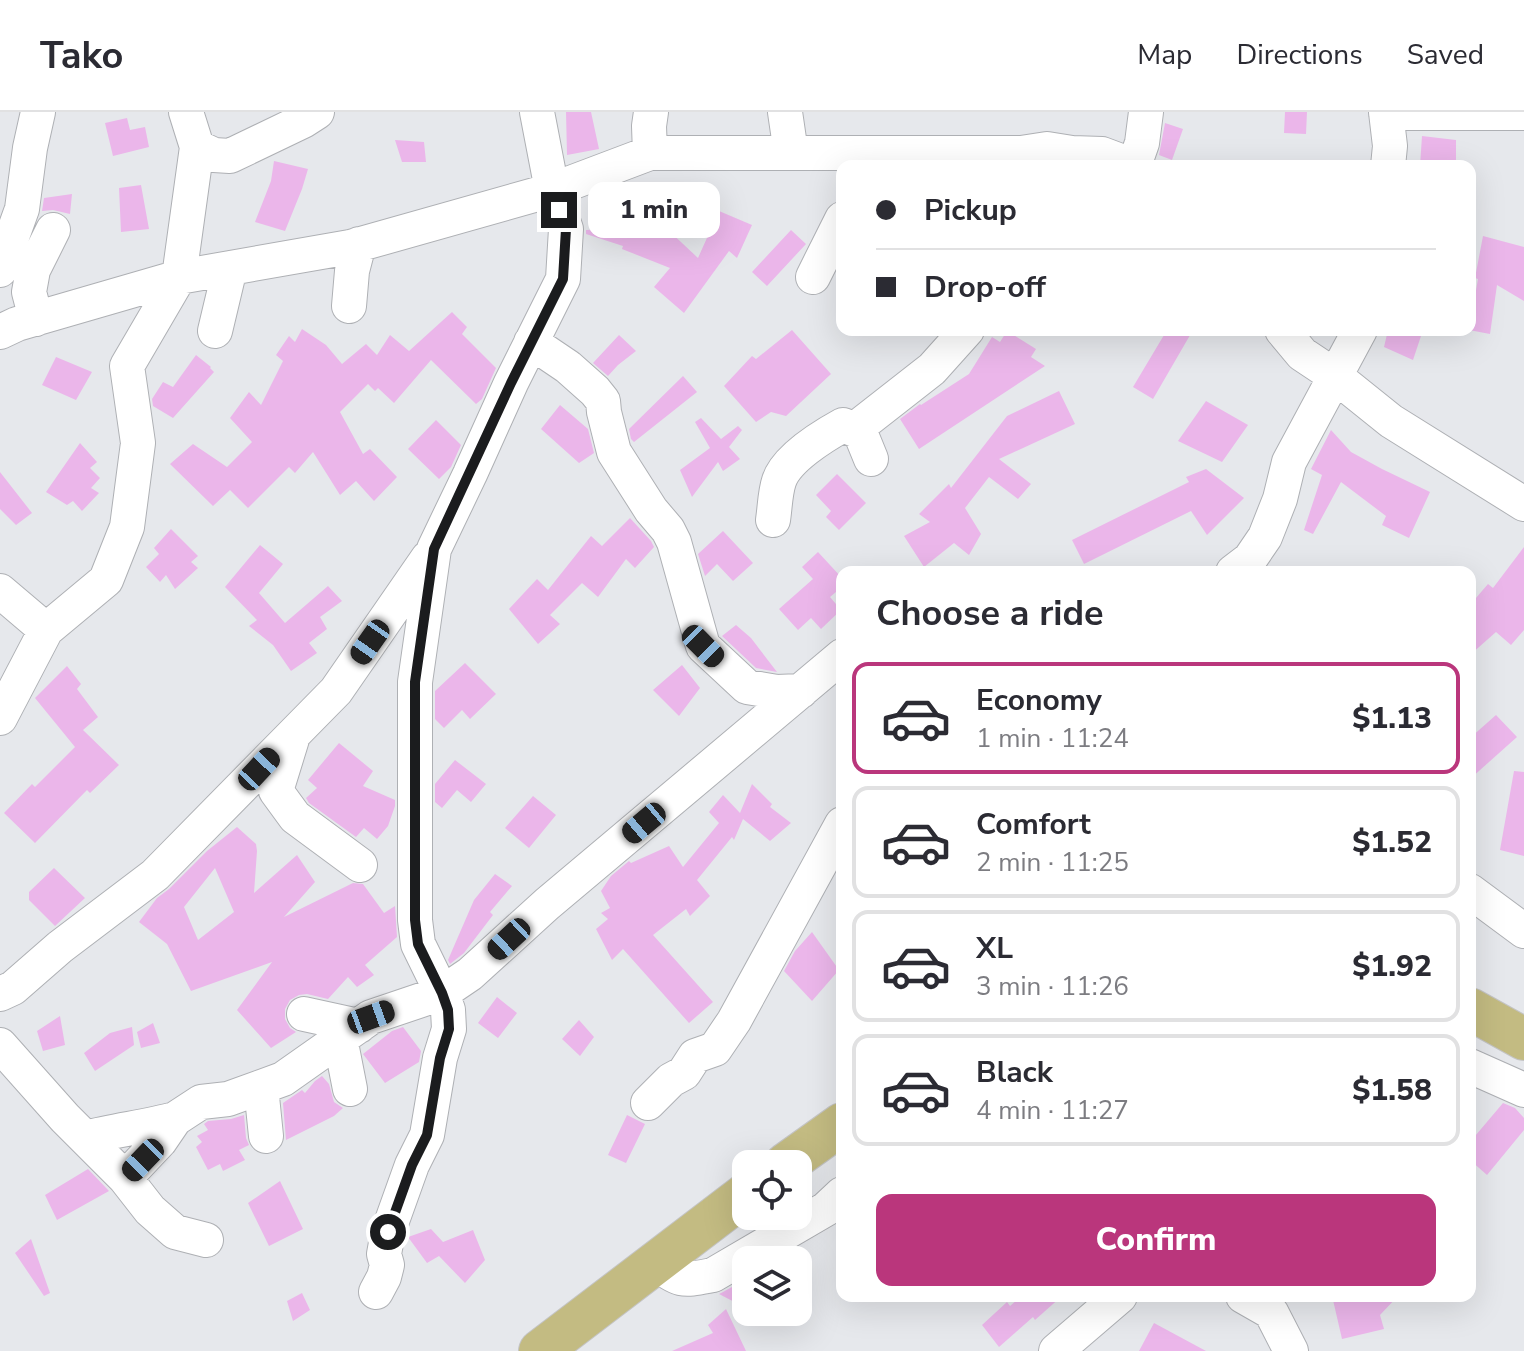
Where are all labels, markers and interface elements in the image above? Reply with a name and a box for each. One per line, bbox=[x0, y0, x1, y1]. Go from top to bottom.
text: Tako bbox=[40, 30, 123, 81]
text: Map bbox=[1137, 36, 1192, 74]
text: Directions bbox=[1236, 36, 1363, 74]
text: Saved bbox=[1407, 36, 1484, 74]
callout: 1 min bbox=[587, 182, 719, 238]
text: Pickup bbox=[924, 190, 1017, 231]
route end bbox=[541, 192, 577, 228]
text: 1 min bbox=[620, 192, 688, 227]
text: Drop-off bbox=[924, 267, 1046, 308]
text: Choose a ride bbox=[876, 589, 1104, 638]
car bbox=[346, 615, 394, 669]
car bbox=[678, 621, 728, 671]
text: Economy bbox=[976, 680, 1102, 721]
icon: car bbox=[880, 682, 952, 754]
text: $1.13 bbox=[1352, 698, 1432, 739]
text: 1 min · 11:24 bbox=[976, 721, 1129, 756]
car bbox=[234, 743, 284, 795]
car bbox=[618, 798, 670, 848]
text: Comfort bbox=[976, 804, 1091, 845]
icon: car bbox=[880, 806, 952, 878]
text: $1.52 bbox=[1352, 822, 1432, 863]
text: 2 min · 11:25 bbox=[976, 845, 1129, 880]
car bbox=[483, 914, 535, 964]
text: XL bbox=[976, 928, 1013, 969]
icon: car bbox=[880, 930, 952, 1002]
text: $1.92 bbox=[1352, 946, 1432, 987]
text: 3 min · 11:26 bbox=[976, 969, 1129, 1004]
car bbox=[344, 998, 398, 1036]
text: Black bbox=[976, 1052, 1053, 1093]
icon: car bbox=[880, 1054, 952, 1126]
text: $1.58 bbox=[1352, 1070, 1432, 1111]
text: 4 min · 11:27 bbox=[976, 1093, 1129, 1128]
car bbox=[118, 1134, 168, 1186]
map controls bbox=[732, 1150, 812, 1326]
button: locate bbox=[732, 1150, 812, 1230]
button: Confirm bbox=[876, 1194, 1436, 1286]
route start bbox=[370, 1214, 406, 1250]
button: layers bbox=[732, 1246, 812, 1326]

